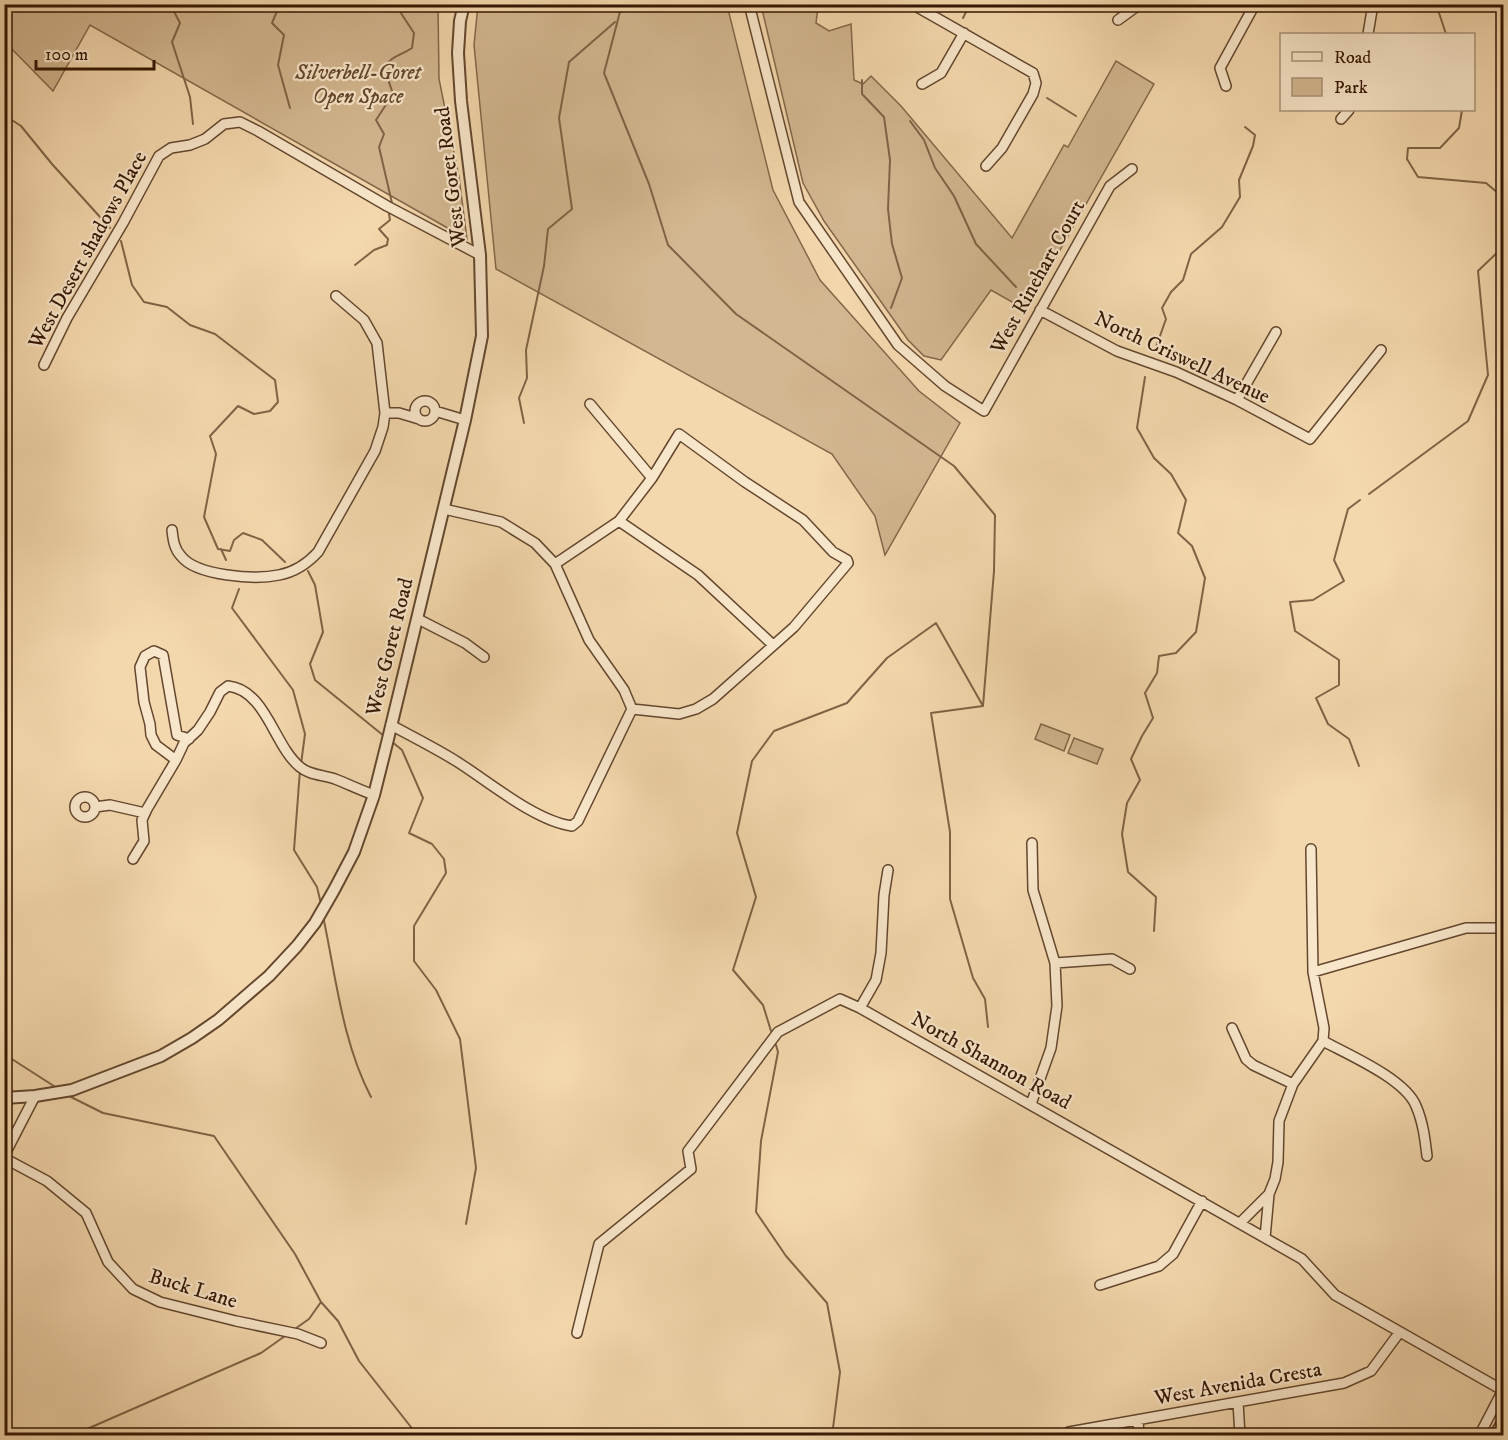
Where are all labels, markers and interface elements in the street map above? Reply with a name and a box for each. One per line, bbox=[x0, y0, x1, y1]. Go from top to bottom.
scale bar bbox=[36, 33, 154, 71]
legend bbox=[1280, 33, 1475, 111]
text: 100 m bbox=[45, 44, 88, 66]
text: Road bbox=[1334, 47, 1371, 69]
park label: Silverbell-Goret Open Space bbox=[294, 60, 423, 110]
text: Park bbox=[1334, 77, 1368, 99]
street label: West Goret Road bbox=[429, 105, 473, 250]
street label: West Desert shadows Place bbox=[22, 146, 153, 354]
street label: West Rinehart Court bbox=[984, 195, 1091, 359]
street label: North Criswell Avenue bbox=[1090, 306, 1274, 410]
street label: West Goret Road bbox=[360, 575, 420, 720]
street label: North Shannon Road bbox=[906, 1006, 1076, 1116]
street label: Buck Lane bbox=[146, 1263, 241, 1315]
street label: West Avenida Cresta bbox=[1151, 1356, 1324, 1412]

